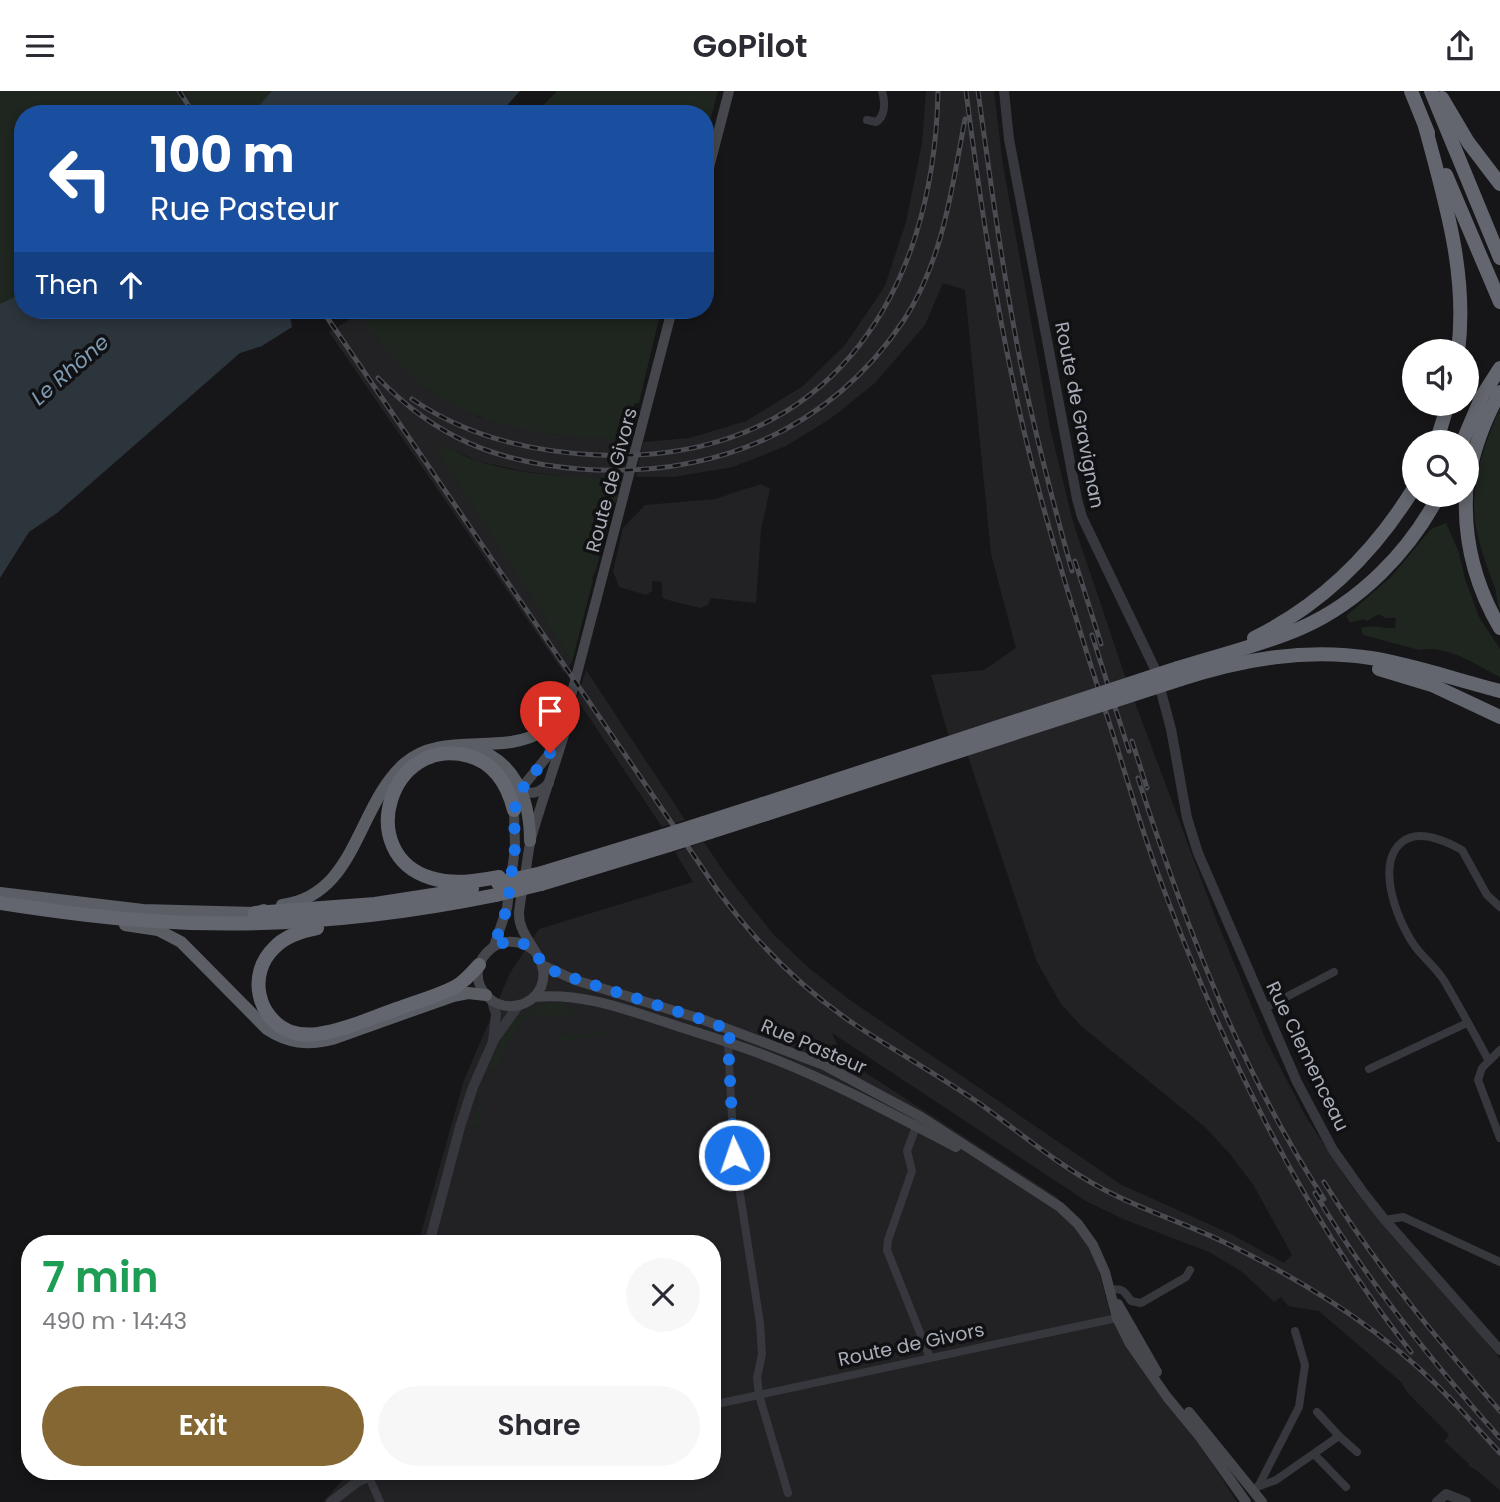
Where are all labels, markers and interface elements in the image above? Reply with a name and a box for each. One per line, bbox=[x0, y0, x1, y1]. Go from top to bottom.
text: GoPilot bbox=[692, 23, 808, 68]
icon: menu bbox=[21, 27, 59, 65]
icon: share bbox=[1441, 27, 1479, 65]
text: 100 m bbox=[150, 121, 295, 189]
icon: left bbox=[35, 133, 126, 224]
text: Rue Pasteur bbox=[150, 186, 339, 231]
icon: ahead bbox=[112, 266, 150, 304]
text: Then bbox=[35, 267, 98, 303]
street label: Route de Gravignan bbox=[1048, 320, 1111, 511]
water label: Le Rhône bbox=[25, 328, 115, 412]
map controls bbox=[1402, 339, 1479, 507]
button: sound bbox=[1402, 339, 1479, 416]
street label: Route de Givors bbox=[579, 405, 644, 555]
button: search bbox=[1402, 430, 1479, 507]
pin bbox=[520, 681, 580, 753]
icon: arrive bbox=[531, 692, 569, 730]
street label: Rue Clemenceau bbox=[1260, 977, 1356, 1136]
street label: Rue Pasteur bbox=[757, 1012, 871, 1081]
position arrow bbox=[697, 1118, 771, 1192]
text: 7 min bbox=[42, 1248, 158, 1307]
button: close bbox=[626, 1258, 700, 1332]
text: 490 m · 14:43 bbox=[42, 1305, 187, 1337]
street label: Route de Givors bbox=[836, 1316, 987, 1373]
button: Exit bbox=[42, 1386, 364, 1466]
button: Share bbox=[378, 1386, 700, 1466]

